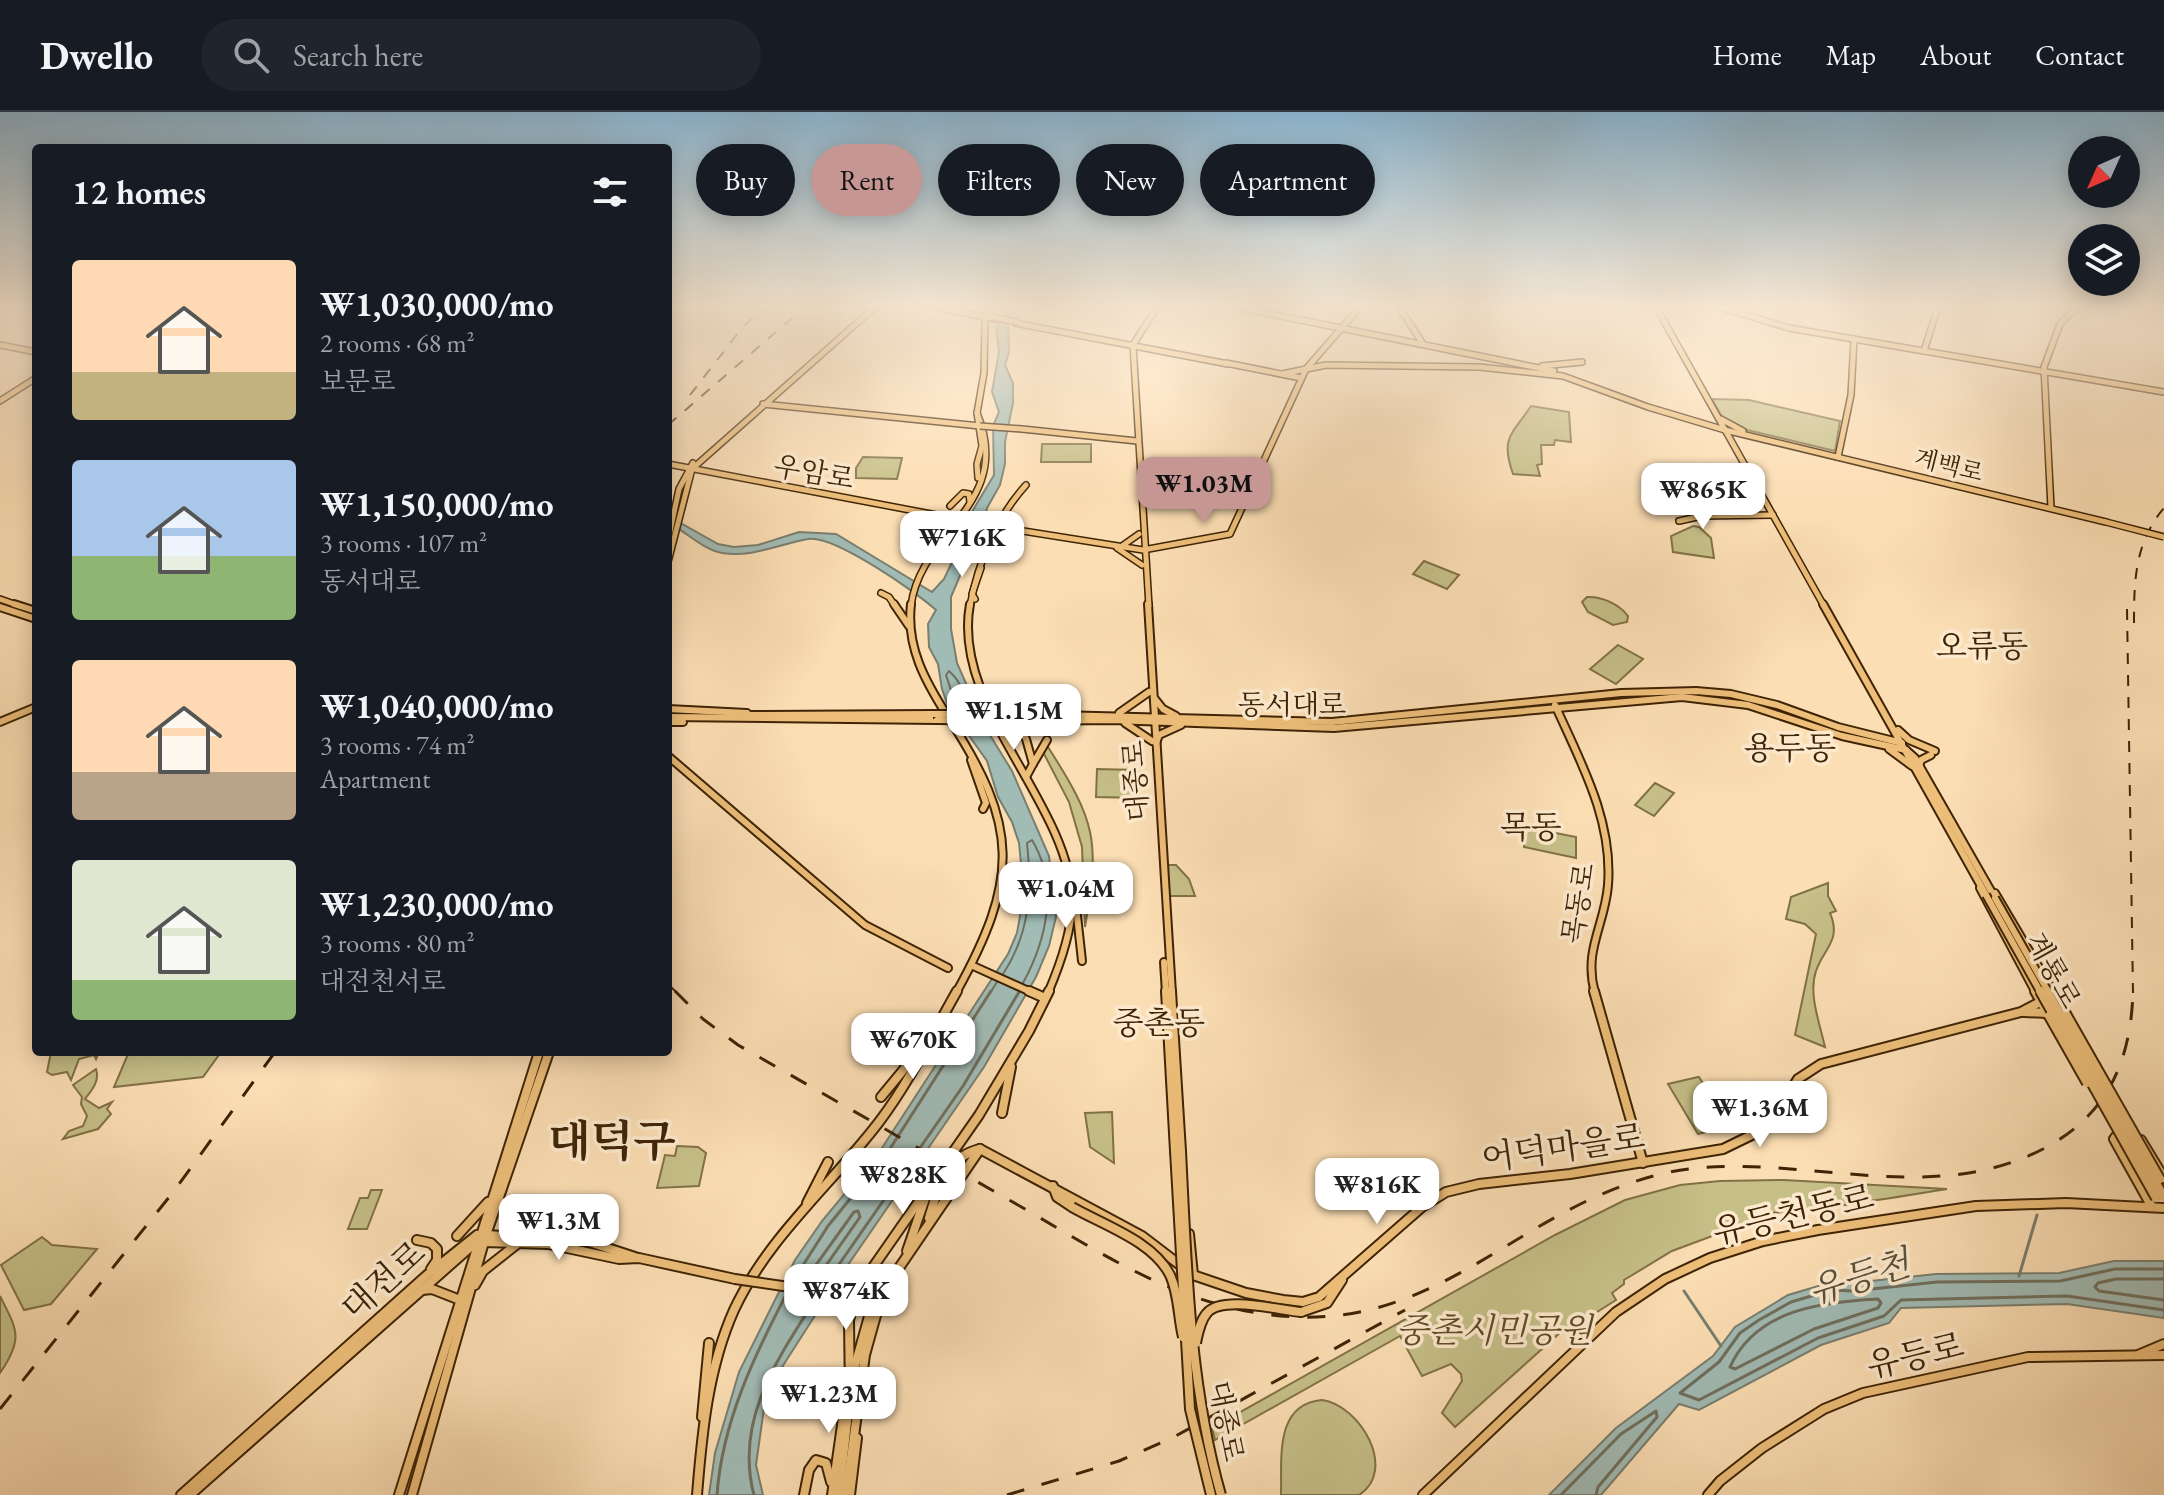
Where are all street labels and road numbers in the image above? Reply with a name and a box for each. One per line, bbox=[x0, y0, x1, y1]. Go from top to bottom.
street label: 계백로 bbox=[1912, 442, 1986, 488]
street label: 우암로 bbox=[771, 447, 857, 497]
street label: 동서대로 bbox=[1238, 686, 1346, 722]
street label: 대종로 bbox=[1114, 739, 1156, 823]
street label: 목동로 bbox=[1554, 860, 1602, 946]
street label: 계룡로 bbox=[2019, 926, 2089, 1014]
street label: 어덕마을로 bbox=[1479, 1114, 1648, 1180]
street label: 유등천동로 bbox=[1708, 1174, 1878, 1254]
street label: 대전로 bbox=[332, 1231, 434, 1329]
street label: 유등로 bbox=[1862, 1322, 1968, 1388]
street label: 대종로 bbox=[1202, 1378, 1252, 1464]

